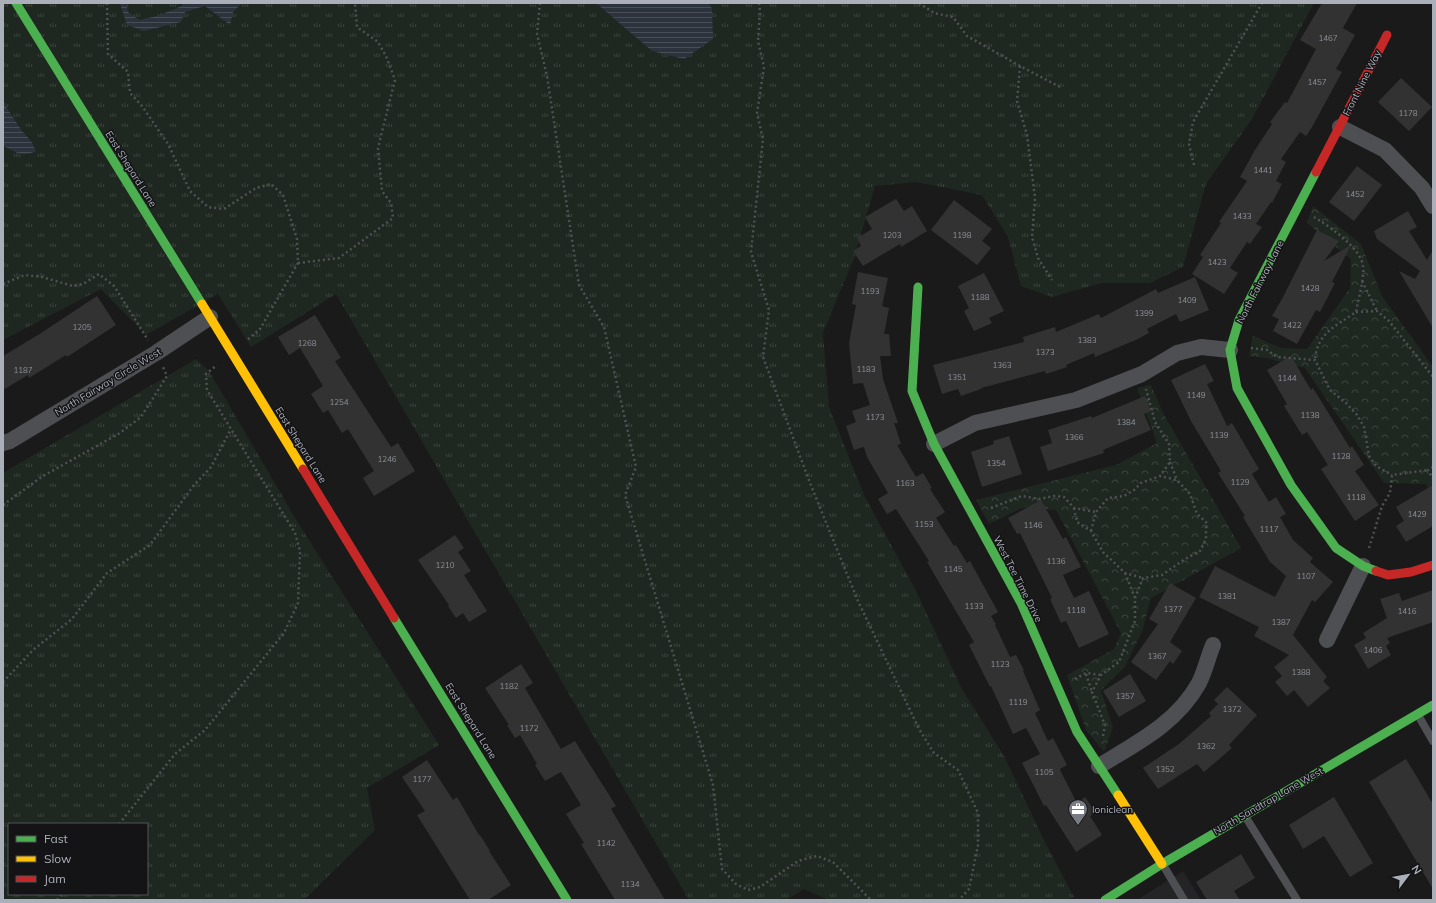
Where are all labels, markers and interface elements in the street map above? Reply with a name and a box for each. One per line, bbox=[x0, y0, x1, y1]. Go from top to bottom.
house number: 1467 bbox=[1318, 33, 1338, 43]
street label: Front Nine Way bbox=[1340, 47, 1385, 118]
house number: 1457 bbox=[1307, 77, 1327, 87]
house number: 1178 bbox=[1398, 108, 1418, 118]
street label: East Shepard Lane bbox=[102, 129, 160, 209]
house number: 1441 bbox=[1253, 165, 1273, 175]
house number: 1452 bbox=[1345, 189, 1365, 199]
house number: 1433 bbox=[1232, 211, 1252, 221]
house number: 1203 bbox=[882, 230, 902, 240]
house number: 1198 bbox=[952, 230, 972, 240]
street label: North Fairway Lane bbox=[1233, 238, 1287, 326]
house number: 1423 bbox=[1207, 257, 1227, 267]
house number: 1428 bbox=[1300, 283, 1320, 293]
house number: 1193 bbox=[860, 286, 880, 296]
house number: 1188 bbox=[970, 292, 990, 302]
house number: 1409 bbox=[1177, 295, 1197, 305]
house number: 1399 bbox=[1134, 308, 1154, 318]
house number: 1422 bbox=[1282, 320, 1302, 330]
house number: 1205 bbox=[72, 322, 92, 332]
house number: 1383 bbox=[1077, 335, 1097, 345]
house number: 1268 bbox=[297, 338, 317, 348]
street label: North Fairway Circle West bbox=[52, 345, 164, 419]
house number: 1373 bbox=[1035, 347, 1055, 357]
house number: 1363 bbox=[992, 360, 1012, 370]
house number: 1183 bbox=[856, 364, 876, 374]
house number: 1187 bbox=[13, 365, 33, 375]
house number: 1351 bbox=[947, 372, 967, 382]
house number: 1144 bbox=[1277, 373, 1297, 383]
house number: 1149 bbox=[1186, 390, 1206, 400]
house number: 1254 bbox=[329, 397, 349, 407]
street label: East Shepard Lane bbox=[272, 405, 330, 485]
house number: 1138 bbox=[1300, 410, 1320, 420]
house number: 1173 bbox=[865, 412, 885, 422]
house number: 1384 bbox=[1116, 417, 1136, 427]
house number: 1139 bbox=[1209, 430, 1229, 440]
house number: 1366 bbox=[1064, 432, 1084, 442]
house number: 1128 bbox=[1331, 451, 1351, 461]
house number: 1246 bbox=[377, 454, 397, 464]
house number: 1354 bbox=[986, 458, 1006, 468]
house number: 1129 bbox=[1230, 477, 1250, 487]
house number: 1163 bbox=[895, 478, 915, 488]
house number: 1118 bbox=[1346, 492, 1366, 502]
house number: 1429 bbox=[1407, 509, 1427, 519]
house number: 1153 bbox=[914, 519, 934, 529]
house number: 1146 bbox=[1023, 520, 1043, 530]
house number: 1117 bbox=[1259, 524, 1279, 534]
street label: West Tee Time Drive bbox=[991, 534, 1045, 624]
house number: 1136 bbox=[1046, 556, 1066, 566]
house number: 1210 bbox=[435, 560, 455, 570]
house number: 1145 bbox=[943, 564, 963, 574]
house number: 1107 bbox=[1296, 571, 1316, 581]
house number: 1381 bbox=[1217, 591, 1237, 601]
house number: 1133 bbox=[964, 601, 984, 611]
house number: 1377 bbox=[1163, 604, 1183, 614]
house number: 1118 bbox=[1066, 605, 1086, 615]
house number: 1416 bbox=[1397, 606, 1417, 616]
house number: 1387 bbox=[1271, 617, 1291, 627]
house number: 1406 bbox=[1363, 645, 1383, 655]
house number: 1367 bbox=[1147, 651, 1167, 661]
house number: 1123 bbox=[990, 659, 1010, 669]
house number: 1388 bbox=[1291, 667, 1311, 677]
street label: East Shepard Lane bbox=[442, 681, 500, 761]
house number: 1182 bbox=[499, 681, 519, 691]
house number: 1357 bbox=[1115, 691, 1135, 701]
house number: 1119 bbox=[1008, 697, 1028, 707]
house number: 1372 bbox=[1222, 704, 1242, 714]
house number: 1172 bbox=[519, 723, 539, 733]
house number: 1362 bbox=[1196, 741, 1216, 751]
house number: 1352 bbox=[1155, 764, 1175, 774]
street label: North Sandtrap Lane West bbox=[1211, 764, 1326, 838]
house number: 1105 bbox=[1034, 767, 1054, 777]
house number: 1177 bbox=[412, 774, 432, 784]
office icon: Ioniclean bbox=[1067, 798, 1089, 826]
place label: Ioniclean bbox=[1092, 803, 1133, 816]
legend bbox=[8, 823, 148, 895]
text: Fast bbox=[44, 831, 68, 846]
house number: 1142 bbox=[596, 838, 616, 848]
text: Slow bbox=[44, 851, 72, 866]
north arrow bbox=[1388, 855, 1428, 895]
text: N bbox=[1408, 862, 1425, 877]
text: Jam bbox=[44, 871, 66, 886]
house number: 1134 bbox=[620, 879, 640, 889]

